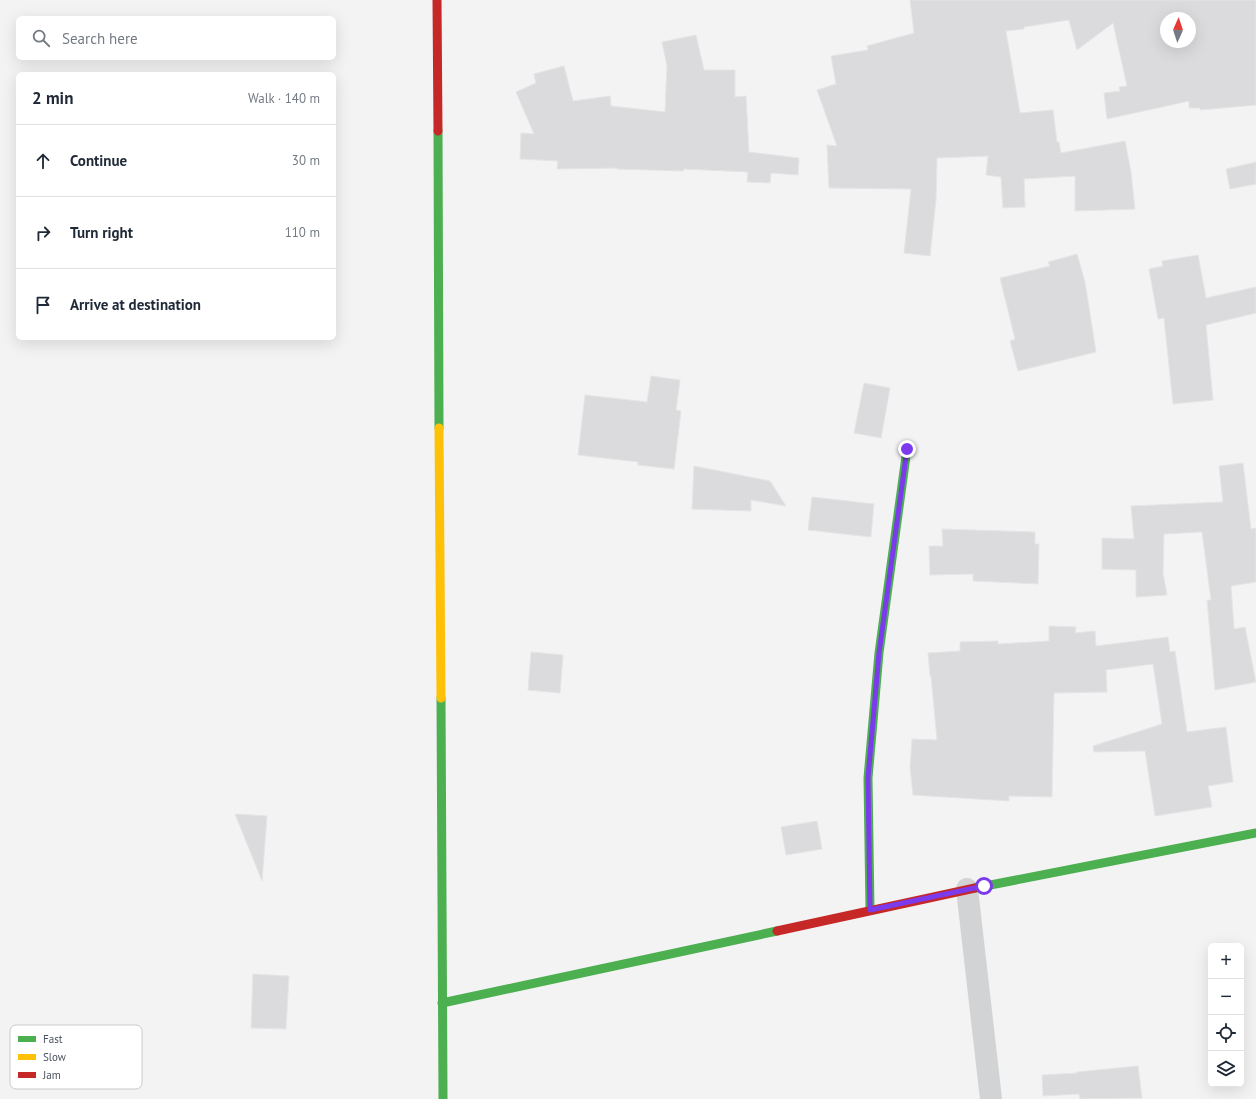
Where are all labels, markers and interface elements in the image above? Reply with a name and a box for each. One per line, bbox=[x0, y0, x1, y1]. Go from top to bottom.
north arrow bbox=[1160, 12, 1196, 48]
search box bbox=[16, 16, 336, 60]
icon: search bbox=[30, 27, 52, 49]
text: Search here bbox=[62, 29, 138, 48]
text: 2 min bbox=[32, 87, 73, 109]
text: Walk · 140 m bbox=[248, 90, 320, 107]
icon: ahead bbox=[32, 150, 54, 172]
text: Continue bbox=[70, 151, 127, 170]
text: 30 m bbox=[292, 152, 320, 169]
icon: right bbox=[32, 222, 54, 244]
text: Turn right bbox=[70, 223, 133, 242]
text: 110 m bbox=[285, 224, 320, 241]
icon: arrive bbox=[32, 294, 54, 316]
text: Arrive at destination bbox=[70, 295, 201, 314]
route end bbox=[898, 440, 916, 458]
route start bbox=[975, 877, 993, 895]
map controls bbox=[1208, 943, 1244, 1087]
button: + bbox=[1208, 943, 1244, 979]
button: − bbox=[1208, 979, 1244, 1015]
button: locate bbox=[1208, 1015, 1244, 1051]
legend bbox=[10, 1025, 142, 1089]
text: Fast bbox=[43, 1032, 63, 1046]
text: Slow bbox=[43, 1050, 66, 1064]
button: layers bbox=[1208, 1051, 1244, 1087]
text: Jam bbox=[42, 1068, 61, 1082]

